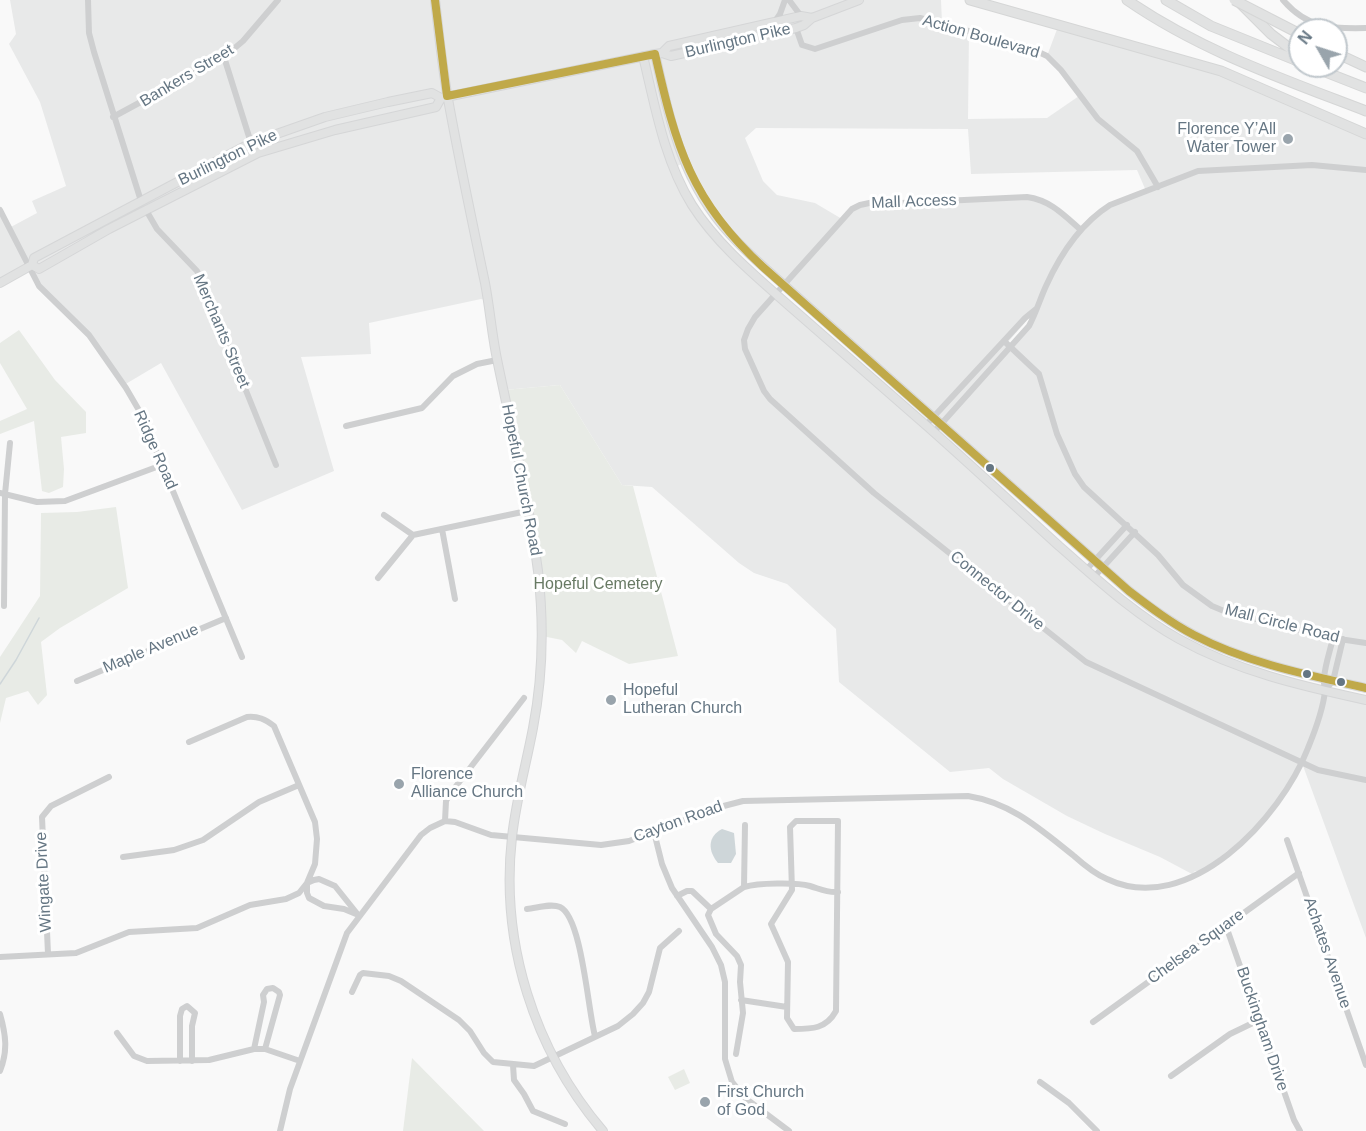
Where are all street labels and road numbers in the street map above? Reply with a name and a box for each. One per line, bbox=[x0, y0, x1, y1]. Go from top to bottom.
street label: Action Boulevard bbox=[920, 11, 1042, 63]
street label: Burlington Pike bbox=[683, 20, 793, 62]
street label: Bankers Street bbox=[137, 41, 237, 111]
street label: Burlington Pike bbox=[175, 126, 281, 190]
street label: Mall Access bbox=[871, 191, 957, 213]
street label: Merchants Street bbox=[188, 271, 254, 391]
street label: Hopeful Church Road bbox=[497, 403, 545, 557]
street label: Ridge Road bbox=[129, 407, 181, 493]
street label: Connector Drive bbox=[946, 547, 1048, 635]
street label: Mall Circle Road bbox=[1223, 600, 1341, 648]
street label: Maple Avenue bbox=[100, 620, 202, 678]
street label: Cayton Road bbox=[631, 797, 725, 847]
street label: Wingate Drive bbox=[32, 831, 56, 933]
street label: Achates Avenue bbox=[1299, 895, 1355, 1011]
street label: Chelsea Square bbox=[1144, 906, 1248, 988]
street label: Buckingham Drive bbox=[1232, 964, 1292, 1094]

